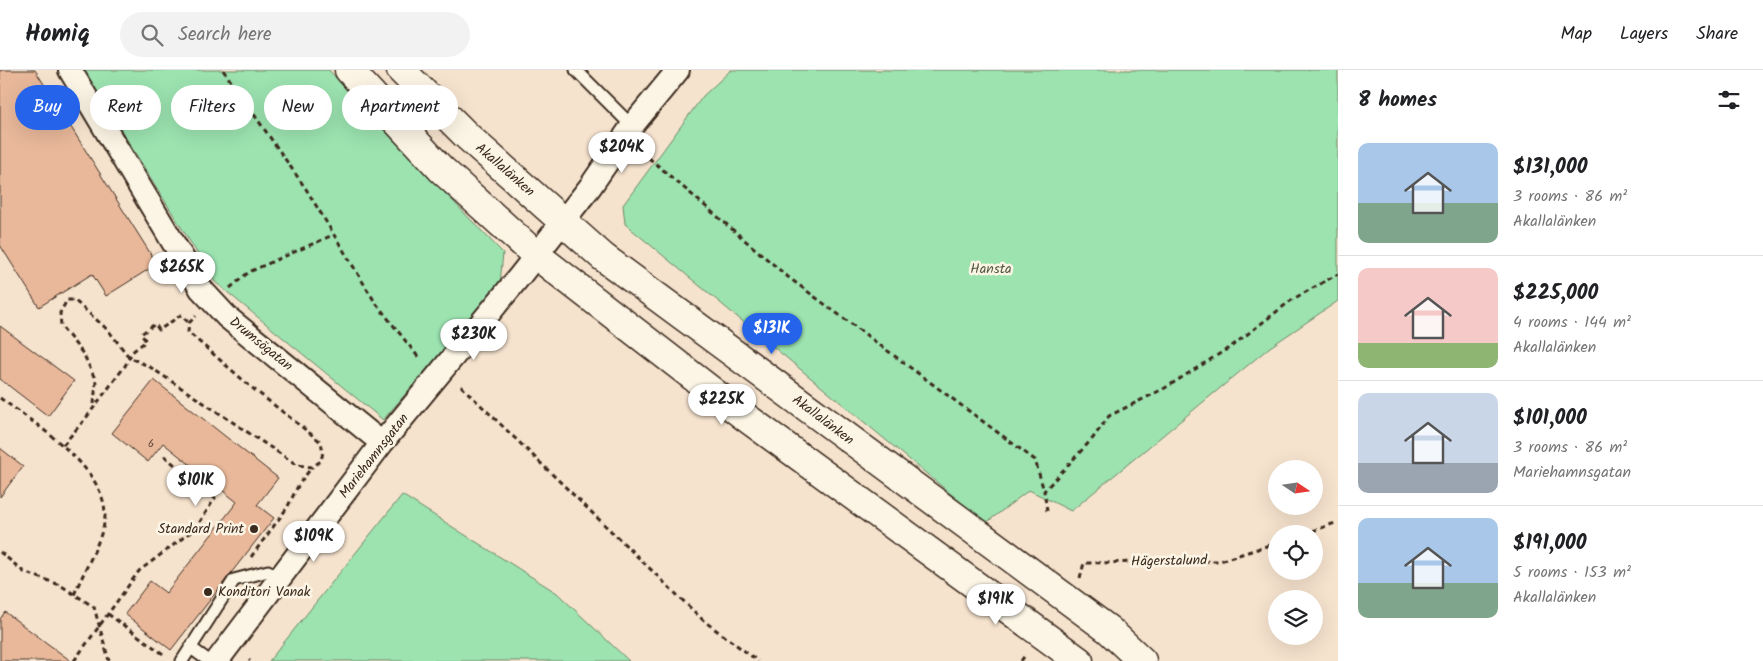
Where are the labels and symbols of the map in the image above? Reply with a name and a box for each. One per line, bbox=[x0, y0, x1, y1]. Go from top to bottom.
pin: $204K bbox=[587, 132, 657, 174]
street label: Akallalänken bbox=[470, 138, 540, 202]
pin: $265K bbox=[147, 252, 217, 294]
park label: Hansta bbox=[970, 258, 1012, 280]
street label: Drumsögatan bbox=[224, 311, 298, 377]
pin: $131K bbox=[737, 312, 807, 355]
pin: $230K bbox=[439, 318, 509, 361]
pin: $225K bbox=[687, 384, 757, 426]
street label: Akallalänken bbox=[787, 389, 859, 451]
street label: Mariehamnsgatan bbox=[334, 409, 414, 503]
house number: 6 bbox=[148, 435, 154, 453]
north arrow bbox=[1268, 460, 1322, 515]
pin: $101K bbox=[161, 464, 231, 507]
place label: Standard Print bbox=[158, 518, 245, 540]
pin: $109K bbox=[279, 520, 349, 563]
marker: Standard Print bbox=[248, 523, 260, 535]
street label: Hägerstalund bbox=[1131, 549, 1208, 573]
place label: Konditori Vanak bbox=[218, 581, 311, 603]
pin: $191K bbox=[961, 584, 1031, 626]
marker: Konditori Vanak bbox=[202, 586, 214, 598]

